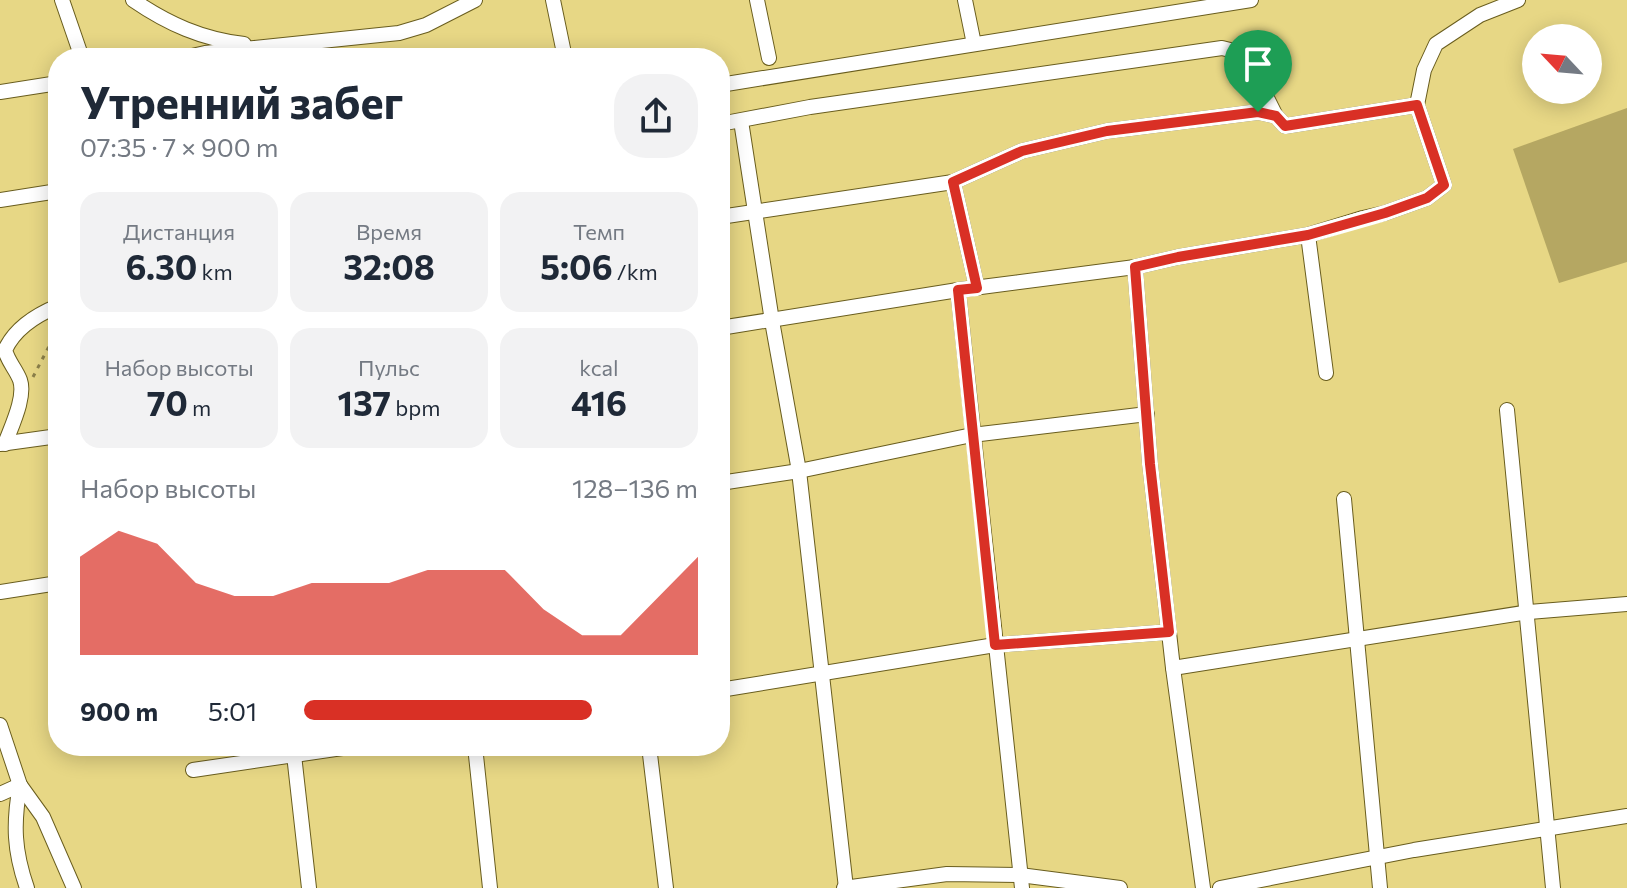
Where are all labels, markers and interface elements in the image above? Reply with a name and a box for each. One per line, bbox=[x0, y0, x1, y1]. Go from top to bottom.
north arrow bbox=[1522, 24, 1602, 104]
map controls bbox=[1522, 24, 1602, 104]
pin bbox=[1224, 30, 1292, 112]
icon: arrive bbox=[1236, 42, 1280, 86]
text: Утренний забег bbox=[80, 74, 403, 128]
button: share bbox=[614, 74, 698, 158]
text: 07:35 · 7 × 900 m bbox=[80, 131, 278, 162]
text: Дистанция bbox=[123, 218, 235, 245]
text: Время bbox=[356, 218, 422, 245]
text: Темп bbox=[573, 218, 625, 245]
text: 6.30 bbox=[125, 245, 197, 287]
text: 32:08 bbox=[343, 245, 435, 287]
text: 5:06 bbox=[540, 245, 613, 287]
text: km bbox=[197, 258, 233, 285]
text: /km bbox=[613, 258, 658, 285]
text: Набор высоты bbox=[104, 354, 254, 381]
text: Пульс bbox=[358, 354, 420, 381]
text: kcal bbox=[579, 354, 619, 381]
text: 70 bbox=[147, 381, 188, 423]
text: 137 bbox=[338, 381, 391, 423]
text: 416 bbox=[571, 381, 627, 423]
text: m bbox=[188, 394, 211, 421]
text: bpm bbox=[391, 394, 441, 421]
text: Набор высоты bbox=[80, 472, 256, 503]
text: 128–136 m bbox=[572, 472, 698, 503]
text: 900 m bbox=[80, 695, 158, 726]
text: 5:01 bbox=[208, 695, 257, 726]

